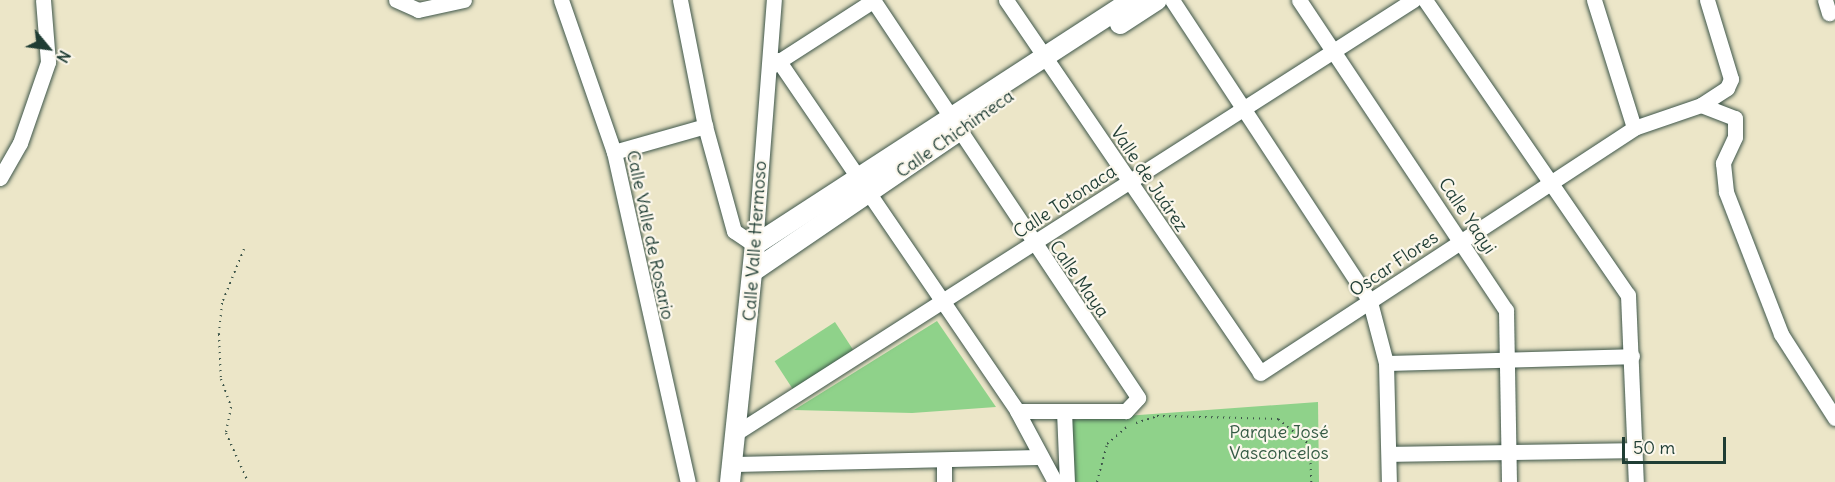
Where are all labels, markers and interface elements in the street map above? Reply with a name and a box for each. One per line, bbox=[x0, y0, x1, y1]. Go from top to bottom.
north arrow bbox=[18, 18, 78, 78]
text: N bbox=[52, 47, 75, 66]
street label: Calle Chichimeca bbox=[892, 85, 1018, 183]
street label: Valle de Juárez bbox=[1106, 122, 1192, 236]
street label: Calle Valle de Rosario bbox=[621, 148, 679, 322]
street label: Calle Valle Hermoso bbox=[739, 160, 771, 322]
street label: Calle Totonaca bbox=[1009, 161, 1121, 243]
street label: Calle Yaqyi bbox=[1434, 174, 1500, 258]
street label: Oscar Flores bbox=[1346, 227, 1442, 301]
street label: Calle Maya bbox=[1045, 236, 1113, 322]
park label: Parque José Vasconcelos bbox=[1229, 422, 1329, 464]
scale bar bbox=[1625, 425, 1728, 463]
text: 50 m bbox=[1633, 436, 1675, 459]

